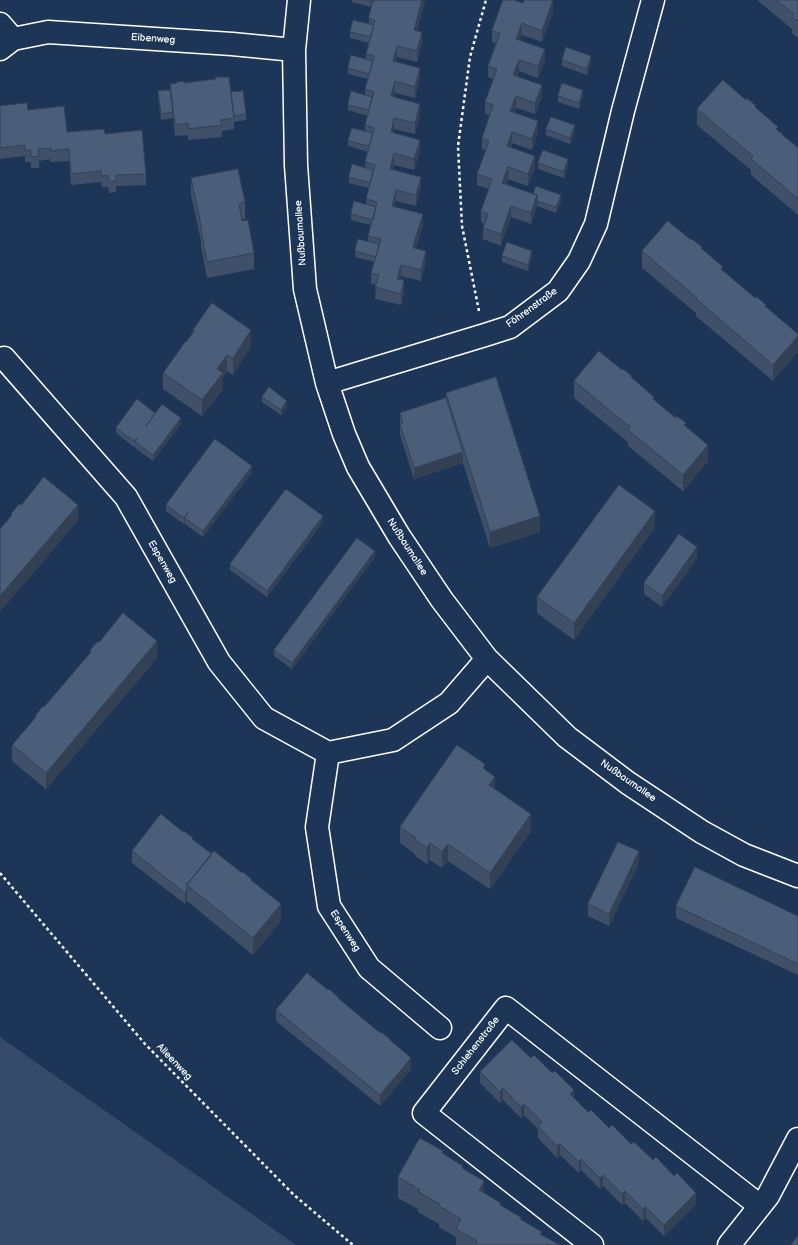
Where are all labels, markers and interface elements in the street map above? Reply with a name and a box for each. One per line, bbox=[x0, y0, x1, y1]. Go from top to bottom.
street label: Eibenweg bbox=[130, 31, 176, 47]
street label: Nußbaumallee bbox=[293, 200, 309, 266]
street label: Föhrenstraße bbox=[504, 285, 560, 331]
street label: Nußbaumallee bbox=[384, 516, 430, 578]
street label: Espenweg bbox=[145, 539, 179, 585]
street label: Nußbaumallee bbox=[598, 757, 658, 805]
street label: Espenweg bbox=[327, 908, 363, 954]
street label: Schlehenstraße bbox=[450, 1014, 502, 1078]
street label: Alleenweg bbox=[154, 1041, 194, 1083]

